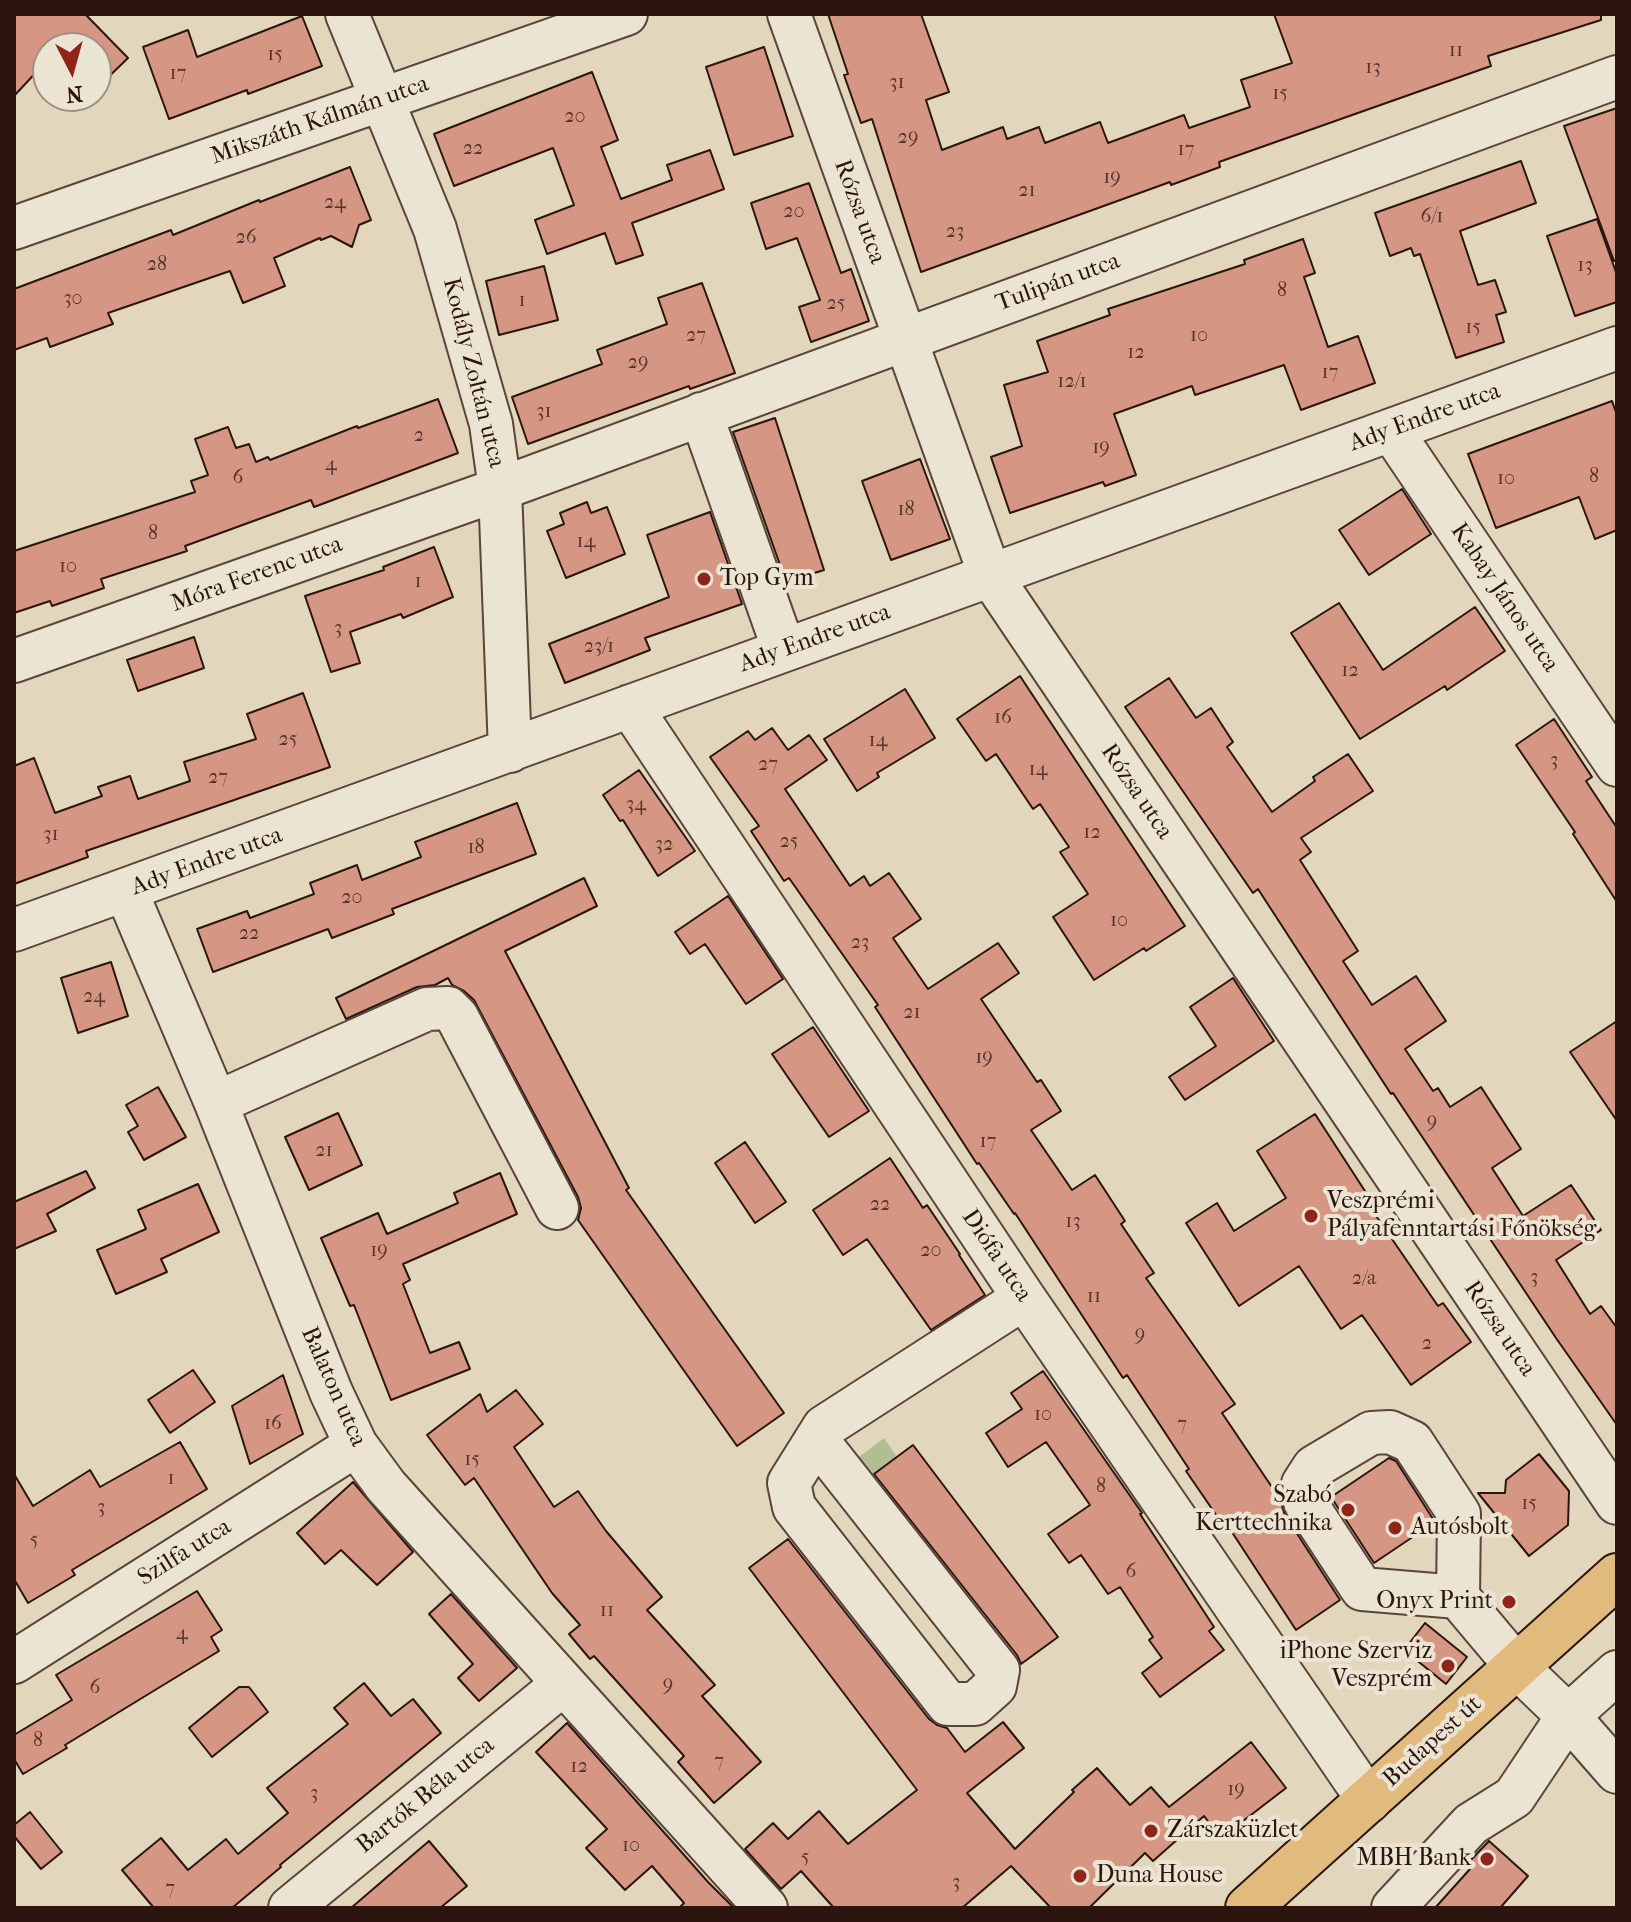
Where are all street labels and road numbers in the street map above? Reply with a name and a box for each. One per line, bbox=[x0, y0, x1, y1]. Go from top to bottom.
street label: Mikszáth Kálmán utca bbox=[207, 70, 433, 172]
street label: Rózsa utca bbox=[827, 156, 891, 268]
street label: Tulipán utca bbox=[992, 247, 1124, 319]
street label: Kodály Zoltán utca bbox=[435, 275, 511, 471]
street label: Ady Endre utca bbox=[1346, 377, 1504, 459]
street label: Kabay János utca bbox=[1444, 518, 1564, 678]
street label: Móra Ferenc utca bbox=[168, 531, 346, 619]
street label: Ady Endre utca bbox=[736, 598, 894, 680]
street label: Rózsa utca bbox=[1094, 739, 1178, 845]
street label: Ady Endre utca bbox=[128, 821, 286, 903]
street label: Diófa utca bbox=[955, 1204, 1037, 1308]
street label: Rózsa utca bbox=[1457, 1276, 1541, 1382]
street label: Balaton utca bbox=[294, 1323, 372, 1451]
street label: Szilfa utca bbox=[133, 1513, 237, 1593]
street label: Budapest út bbox=[1378, 1690, 1488, 1794]
street label: Bartók Béla utca bbox=[351, 1732, 501, 1860]

